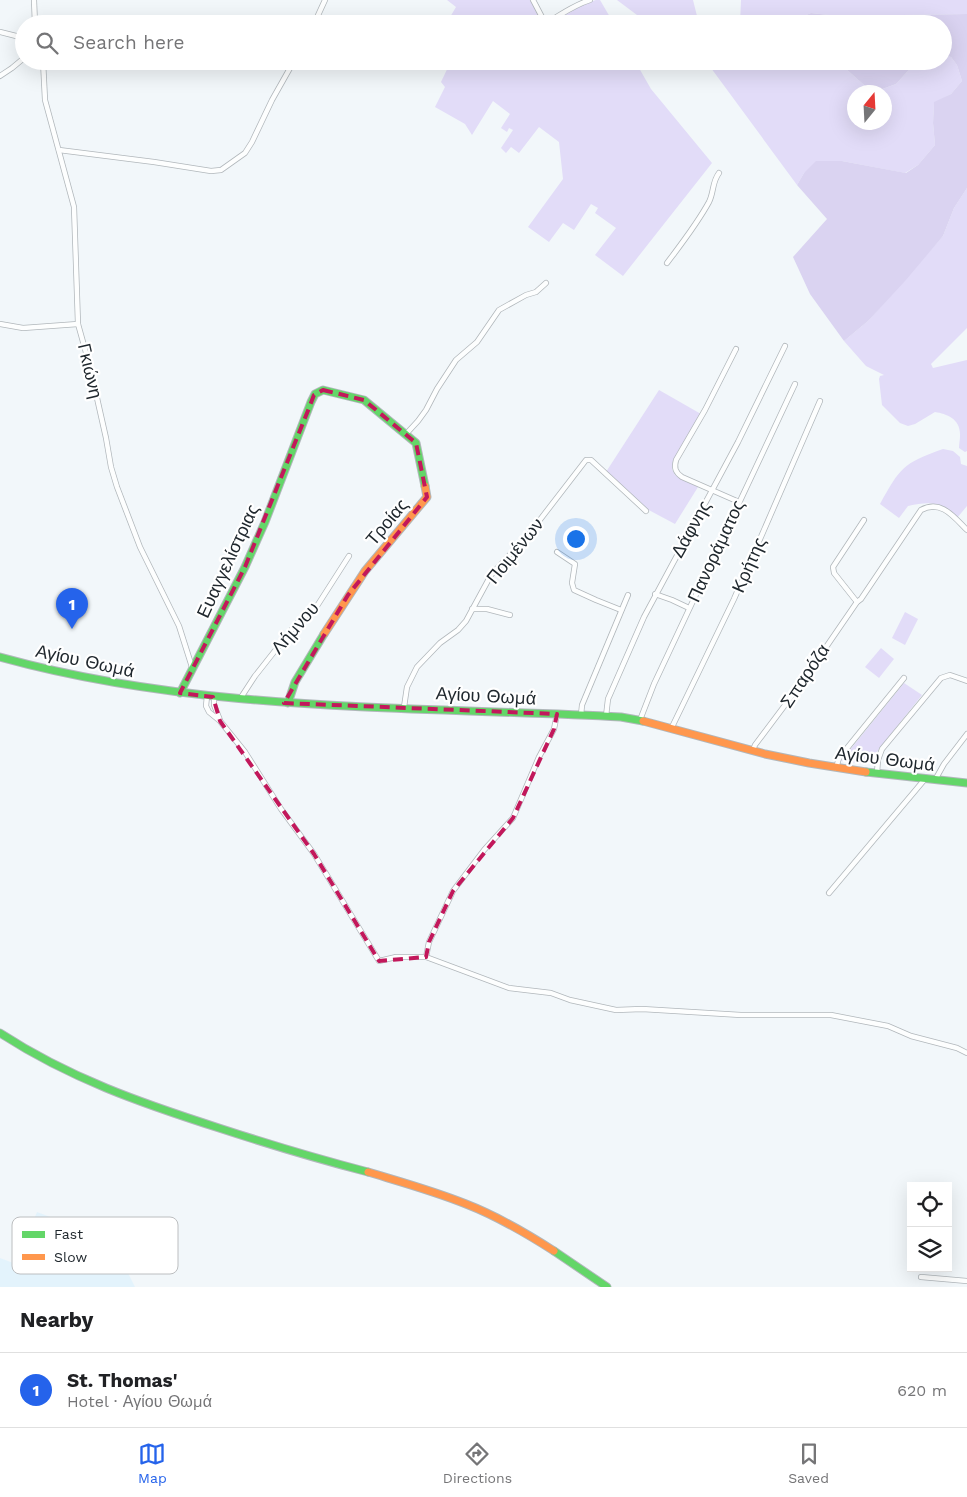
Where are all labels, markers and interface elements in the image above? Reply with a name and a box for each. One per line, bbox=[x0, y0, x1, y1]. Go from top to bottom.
search box bbox=[15, 15, 952, 70]
icon: search bbox=[33, 29, 61, 57]
text: Search here bbox=[73, 31, 184, 54]
north arrow bbox=[847, 85, 892, 130]
street label: Γκιώνη bbox=[74, 341, 107, 401]
street label: Τροίας bbox=[361, 494, 412, 549]
street label: Δάφνης bbox=[666, 496, 715, 561]
street label: Πανοράματος bbox=[683, 496, 748, 605]
street label: Ευαγγελίστριας bbox=[192, 500, 263, 621]
street label: Ποιμένων bbox=[482, 514, 547, 588]
your location bbox=[563, 526, 589, 552]
street label: Κρήτης bbox=[727, 534, 770, 596]
pin: 1 bbox=[56, 588, 88, 629]
street label: Λήμνου bbox=[266, 597, 323, 658]
street label: Αγίου Θωμά bbox=[34, 640, 136, 681]
street label: Σπαρόζα bbox=[776, 640, 833, 712]
street label: Αγίου Θωμά bbox=[435, 682, 537, 709]
street label: Αγίου Θωμά bbox=[834, 742, 936, 775]
map controls bbox=[907, 1182, 952, 1272]
button: locate bbox=[907, 1182, 952, 1227]
legend bbox=[12, 1217, 178, 1274]
text: Fast bbox=[54, 1226, 83, 1242]
button: layers bbox=[907, 1227, 952, 1272]
text: Slow bbox=[54, 1249, 87, 1265]
text: Nearby bbox=[20, 1307, 93, 1332]
text: St. Thomas' bbox=[67, 1369, 177, 1392]
text: 1 bbox=[33, 1381, 39, 1400]
text: 620 m bbox=[897, 1381, 947, 1400]
text: Hotel · Αγίου Θωμά bbox=[67, 1392, 212, 1411]
tab: Map bbox=[138, 1440, 167, 1486]
tab: Directions bbox=[443, 1440, 512, 1486]
tab: Saved bbox=[788, 1440, 829, 1486]

